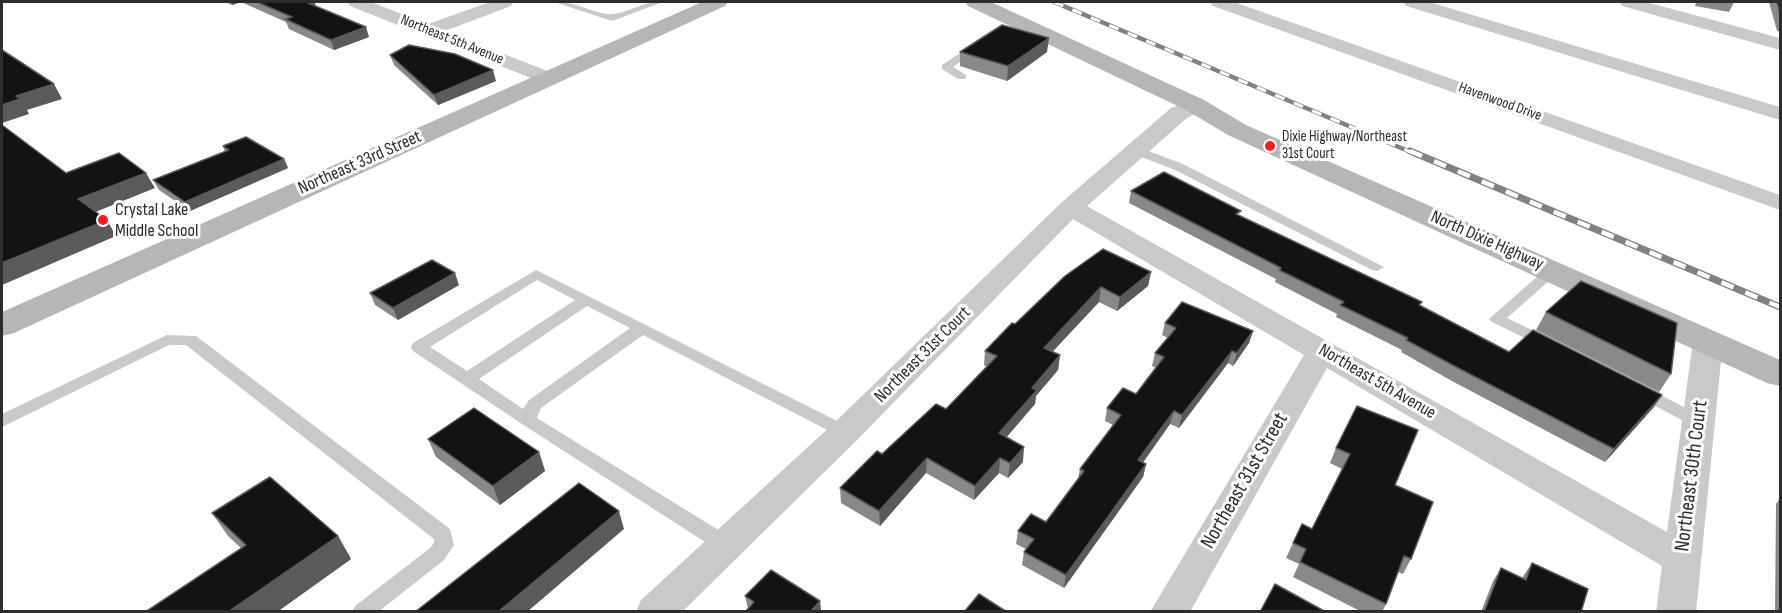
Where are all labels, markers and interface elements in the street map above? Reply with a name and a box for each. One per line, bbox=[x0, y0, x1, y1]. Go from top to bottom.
street label: Northeast 5th Avenue bbox=[398, 11, 506, 69]
street label: Havenwood Drive bbox=[1456, 79, 1544, 125]
street label: Northeast 33rd Street bbox=[295, 126, 425, 200]
place label: Dixie Highway/Northeast 31st Court bbox=[1282, 128, 1407, 163]
marker: Dixie Highway/Northeast 31st Court bbox=[1263, 139, 1277, 153]
place label: Crystal Lake Middle School bbox=[115, 199, 198, 242]
street label: North Dixie Highway bbox=[1427, 206, 1547, 276]
marker: Crystal Lake Middle School bbox=[96, 213, 110, 227]
street label: Northeast 31st Court bbox=[870, 302, 976, 408]
street label: Northeast 5th Avenue bbox=[1315, 340, 1439, 424]
street label: Northeast 30th Court bbox=[1670, 399, 1714, 553]
street label: Northeast 31st Street bbox=[1196, 409, 1294, 553]

